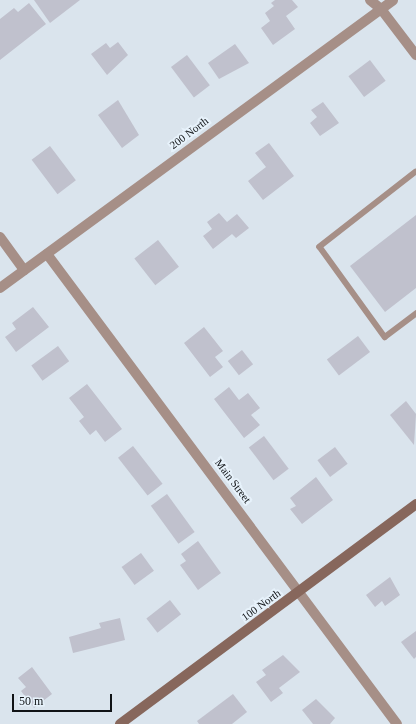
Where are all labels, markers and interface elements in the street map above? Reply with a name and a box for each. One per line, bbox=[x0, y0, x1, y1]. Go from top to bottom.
street label: 200 North bbox=[167, 114, 211, 152]
street label: Main Street bbox=[212, 456, 254, 506]
street label: 100 North bbox=[239, 586, 283, 624]
scale bar bbox=[14, 686, 114, 712]
text: 50 m bbox=[19, 694, 43, 708]

